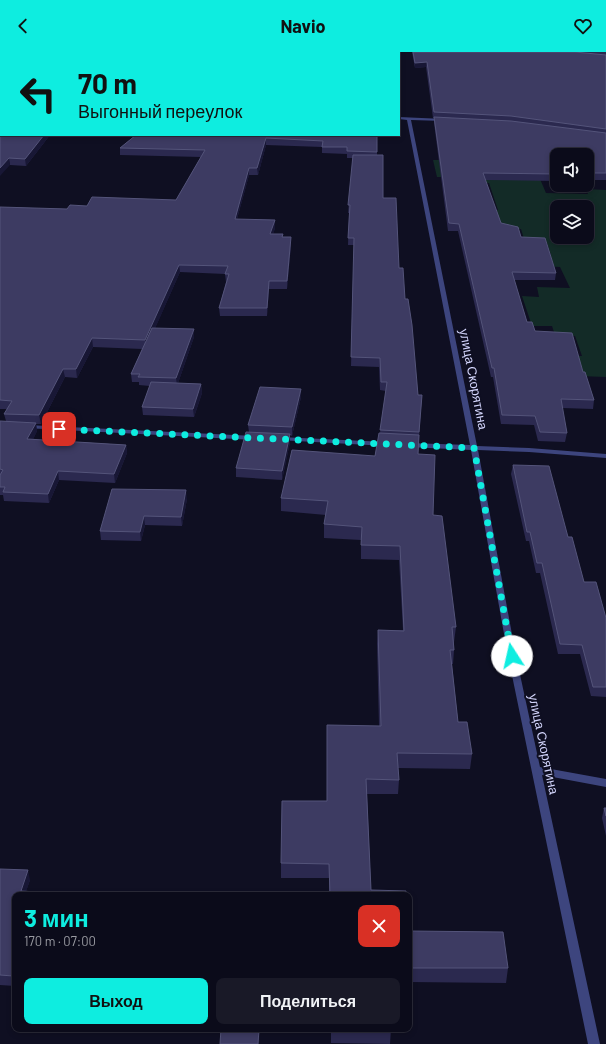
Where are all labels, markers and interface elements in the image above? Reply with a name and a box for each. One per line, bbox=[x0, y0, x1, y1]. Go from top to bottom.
icon: back bbox=[12, 15, 34, 37]
text: Navio bbox=[280, 15, 326, 37]
icon: heart bbox=[572, 15, 594, 37]
text: 70 m bbox=[78, 66, 137, 100]
icon: left bbox=[12, 68, 64, 120]
text: Выгонный переулок bbox=[78, 100, 242, 122]
map controls bbox=[550, 148, 594, 244]
button: sound bbox=[550, 148, 594, 192]
button: layers bbox=[550, 200, 594, 244]
street label: улица Скорятина bbox=[456, 327, 492, 432]
pin bbox=[42, 412, 76, 446]
icon: arrive bbox=[48, 418, 70, 440]
position arrow bbox=[491, 635, 533, 677]
street label: улица Скорятина bbox=[526, 692, 563, 797]
text: 3 мин bbox=[24, 903, 89, 932]
button: close bbox=[358, 905, 400, 947]
text: 170 m · 07:00 bbox=[24, 933, 96, 949]
button: Выход bbox=[24, 978, 208, 1024]
button: Поделиться bbox=[216, 978, 400, 1024]

